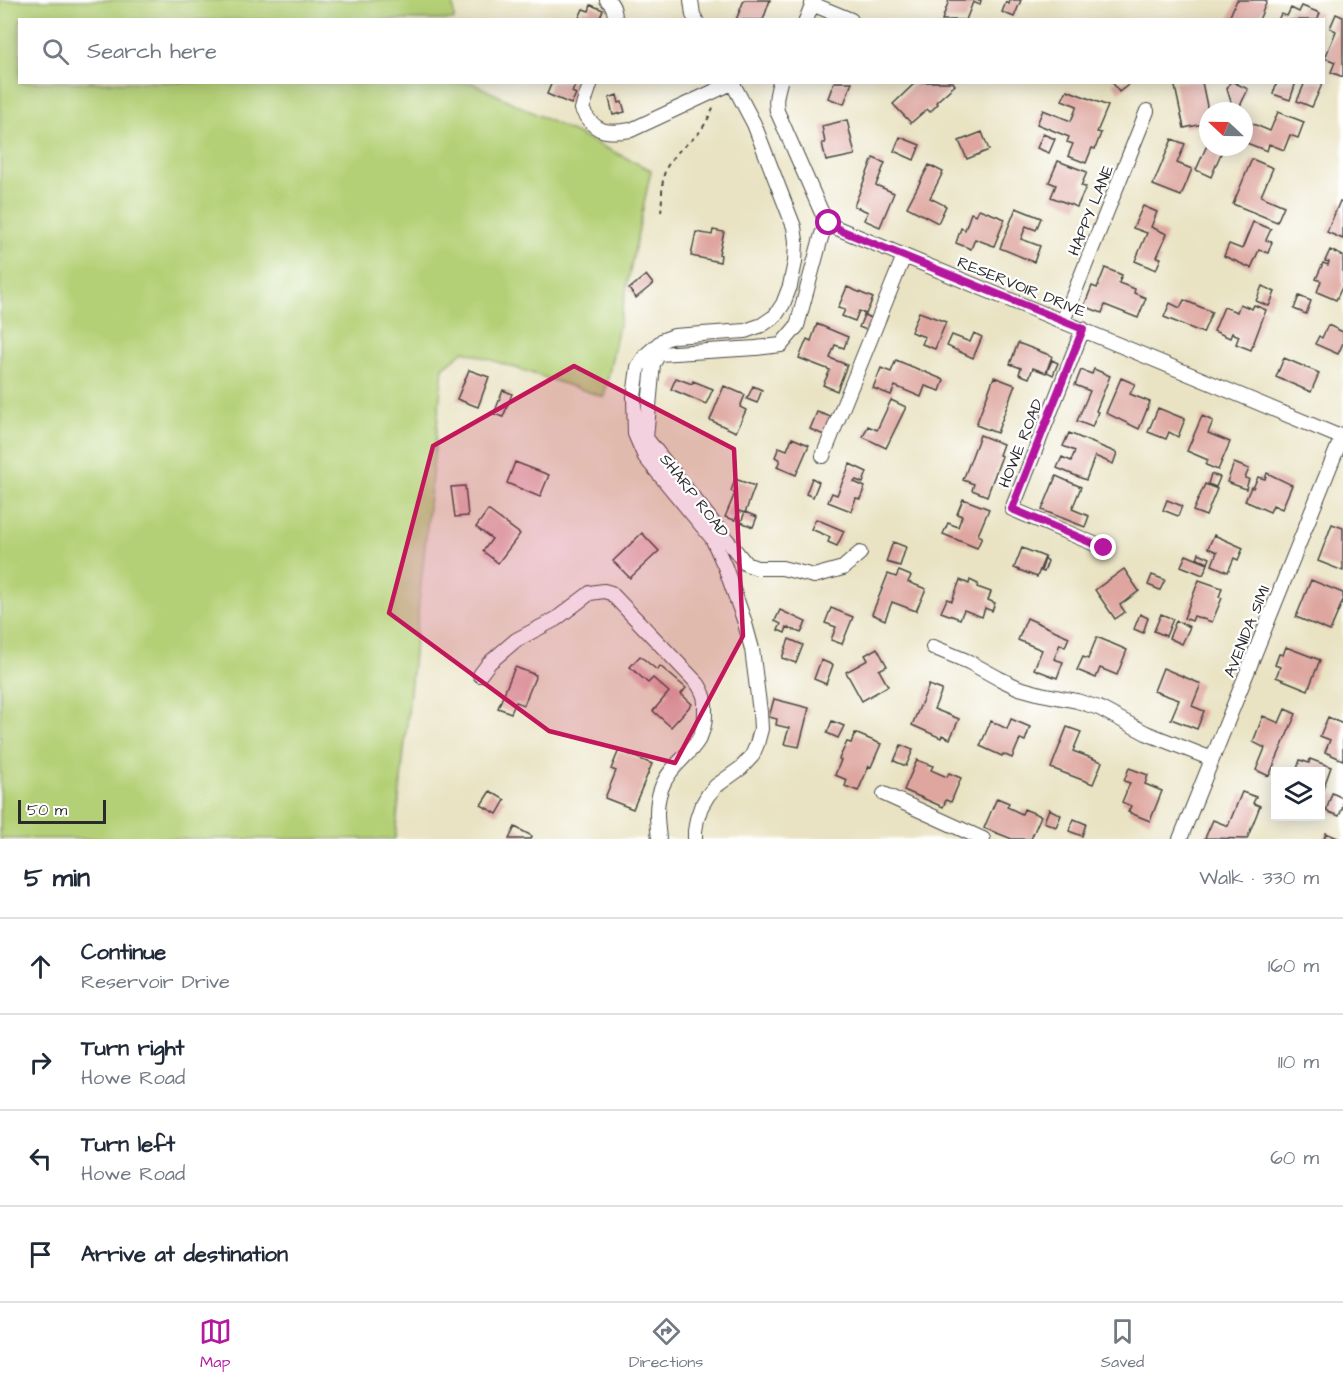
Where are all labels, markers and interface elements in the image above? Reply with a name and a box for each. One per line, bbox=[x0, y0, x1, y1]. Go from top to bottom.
search box bbox=[18, 18, 1325, 84]
icon: search bbox=[39, 35, 72, 68]
text: Search here bbox=[87, 36, 217, 67]
north arrow bbox=[1199, 102, 1253, 156]
street label: HAPPY LANE bbox=[1063, 161, 1119, 259]
route start bbox=[815, 209, 841, 235]
street label: RESERVOIR DRIVE bbox=[954, 251, 1090, 323]
street label: HOWE ROAD bbox=[993, 396, 1049, 491]
street label: SHARP ROAD bbox=[654, 449, 734, 542]
route end bbox=[1090, 534, 1116, 560]
street label: AVENIDA SIMI bbox=[1218, 582, 1275, 681]
map controls bbox=[1271, 767, 1325, 821]
button: layers bbox=[1271, 767, 1325, 821]
scale bar bbox=[18, 797, 106, 824]
text: 50 m bbox=[27, 799, 67, 821]
text: 5 min bbox=[24, 860, 90, 896]
text: Walk · 330 m bbox=[1199, 864, 1319, 892]
text: Continue bbox=[81, 937, 166, 968]
icon: ahead bbox=[24, 950, 57, 983]
text: 160 m bbox=[1268, 952, 1319, 980]
text: Reservoir Drive bbox=[81, 968, 230, 996]
text: Turn right bbox=[81, 1033, 184, 1064]
icon: right bbox=[24, 1046, 57, 1079]
text: 110 m bbox=[1278, 1048, 1319, 1076]
text: Howe Road bbox=[81, 1064, 185, 1092]
text: Turn left bbox=[81, 1129, 175, 1160]
icon: left bbox=[24, 1142, 57, 1175]
text: 60 m bbox=[1270, 1144, 1319, 1172]
text: Howe Road bbox=[81, 1160, 185, 1188]
icon: arrive bbox=[24, 1238, 57, 1271]
text: Arrive at destination bbox=[81, 1239, 288, 1270]
tab: Map bbox=[199, 1315, 232, 1373]
tab: Directions bbox=[629, 1315, 703, 1373]
tab: Saved bbox=[1101, 1315, 1144, 1373]

